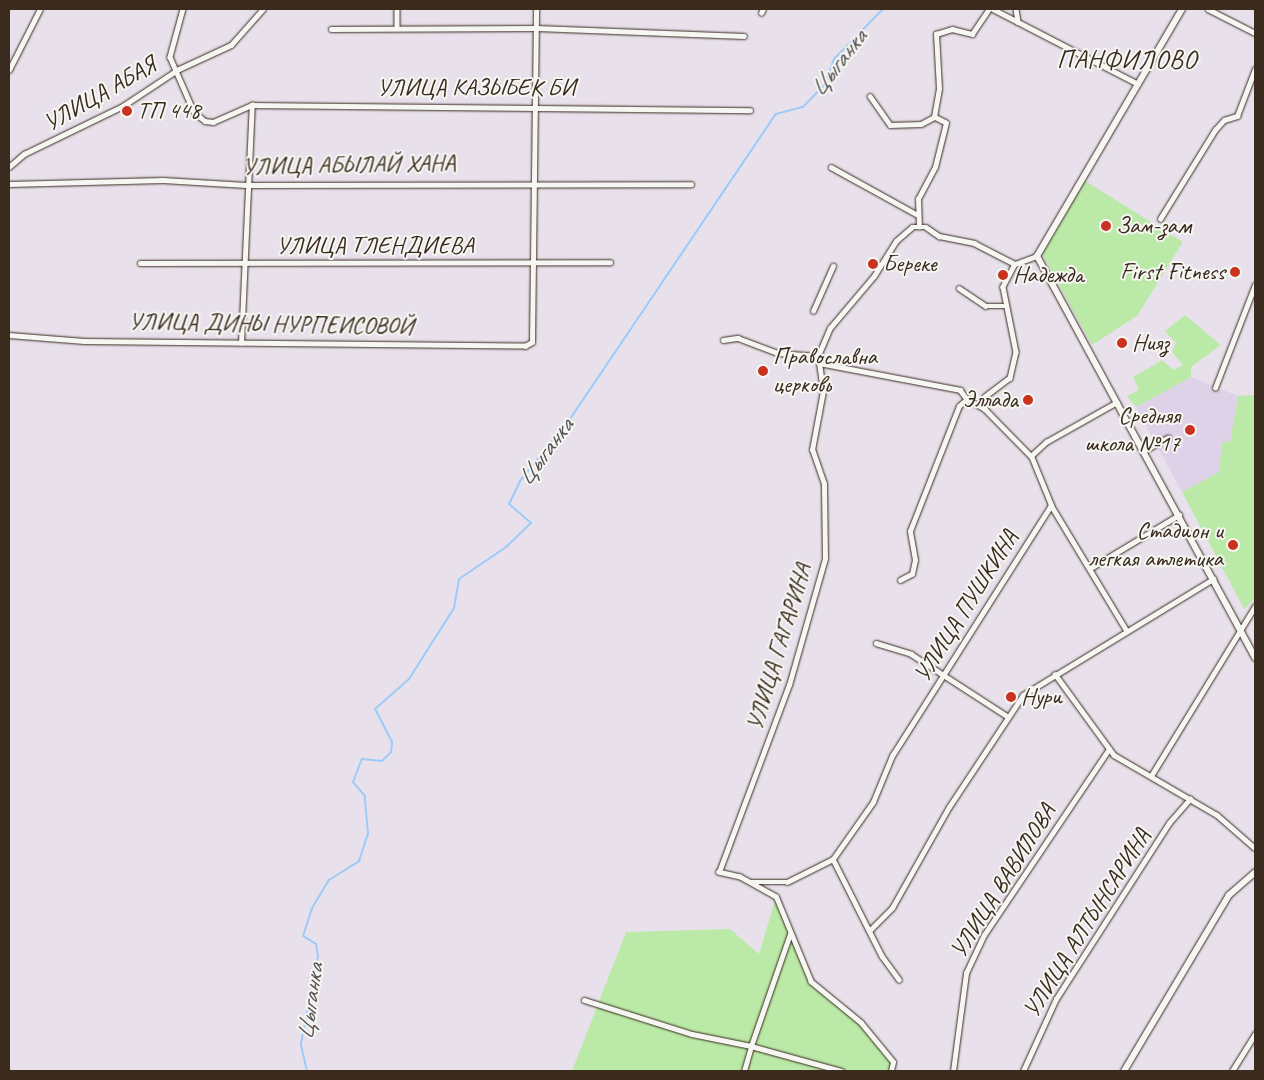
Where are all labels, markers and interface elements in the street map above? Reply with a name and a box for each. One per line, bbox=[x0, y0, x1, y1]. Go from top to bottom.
water label: Цыганка bbox=[803, 24, 873, 102]
district label: ПАНФИЛОВО bbox=[1055, 44, 1199, 76]
street label: УЛИЦА АБАЯ bbox=[39, 50, 161, 138]
street label: УЛИЦА КАЗЫБЕК БИ bbox=[378, 74, 574, 102]
place label: ТП 448 bbox=[137, 97, 201, 125]
marker: ТП 448 bbox=[121, 105, 133, 117]
street label: УЛИЦА АБЫЛАЙ ХАНА bbox=[243, 149, 455, 181]
place label: Зам-зам bbox=[1116, 212, 1191, 240]
marker: Зам-зам bbox=[1100, 220, 1112, 232]
street label: УЛИЦА ТЛЕНДИЕВА bbox=[278, 232, 472, 260]
place label: Береке bbox=[883, 250, 936, 278]
marker: Береке bbox=[867, 258, 879, 270]
place label: First Fitness bbox=[1120, 258, 1225, 286]
place label: Надежда bbox=[1013, 261, 1083, 289]
marker: First Fitness bbox=[1229, 266, 1241, 278]
marker: Надежда bbox=[997, 269, 1009, 281]
street label: УЛИЦА ДИНЫ НУРПЕИСОВОЙ bbox=[129, 307, 413, 341]
place label: Нияз bbox=[1132, 329, 1168, 357]
marker: Нияз bbox=[1116, 337, 1128, 349]
place label: Православна церковь bbox=[773, 343, 877, 399]
marker: Православна церковь bbox=[757, 365, 769, 377]
place label: Эллада bbox=[963, 386, 1018, 414]
marker: Эллада bbox=[1022, 394, 1034, 406]
place label: Средняя школа №17 bbox=[1085, 402, 1180, 458]
water label: Цыганка bbox=[510, 412, 580, 492]
marker: Средняя школа №17 bbox=[1184, 424, 1196, 436]
place label: Стадион и легкая атлетика bbox=[1089, 517, 1223, 573]
street label: УЛИЦА ПУШКИНА bbox=[908, 525, 1024, 687]
marker: Стадион и легкая атлетика bbox=[1227, 539, 1239, 551]
street label: УЛИЦА ГАГАРИНА bbox=[740, 560, 818, 734]
place label: Нури bbox=[1021, 683, 1062, 711]
marker: Нури bbox=[1005, 691, 1017, 703]
street label: УЛИЦА ВАВИЛОВА bbox=[944, 799, 1062, 963]
street label: УЛИЦА АЛТЫНСАРИНА bbox=[1017, 823, 1157, 1023]
water label: Цыганка bbox=[290, 962, 330, 1042]

